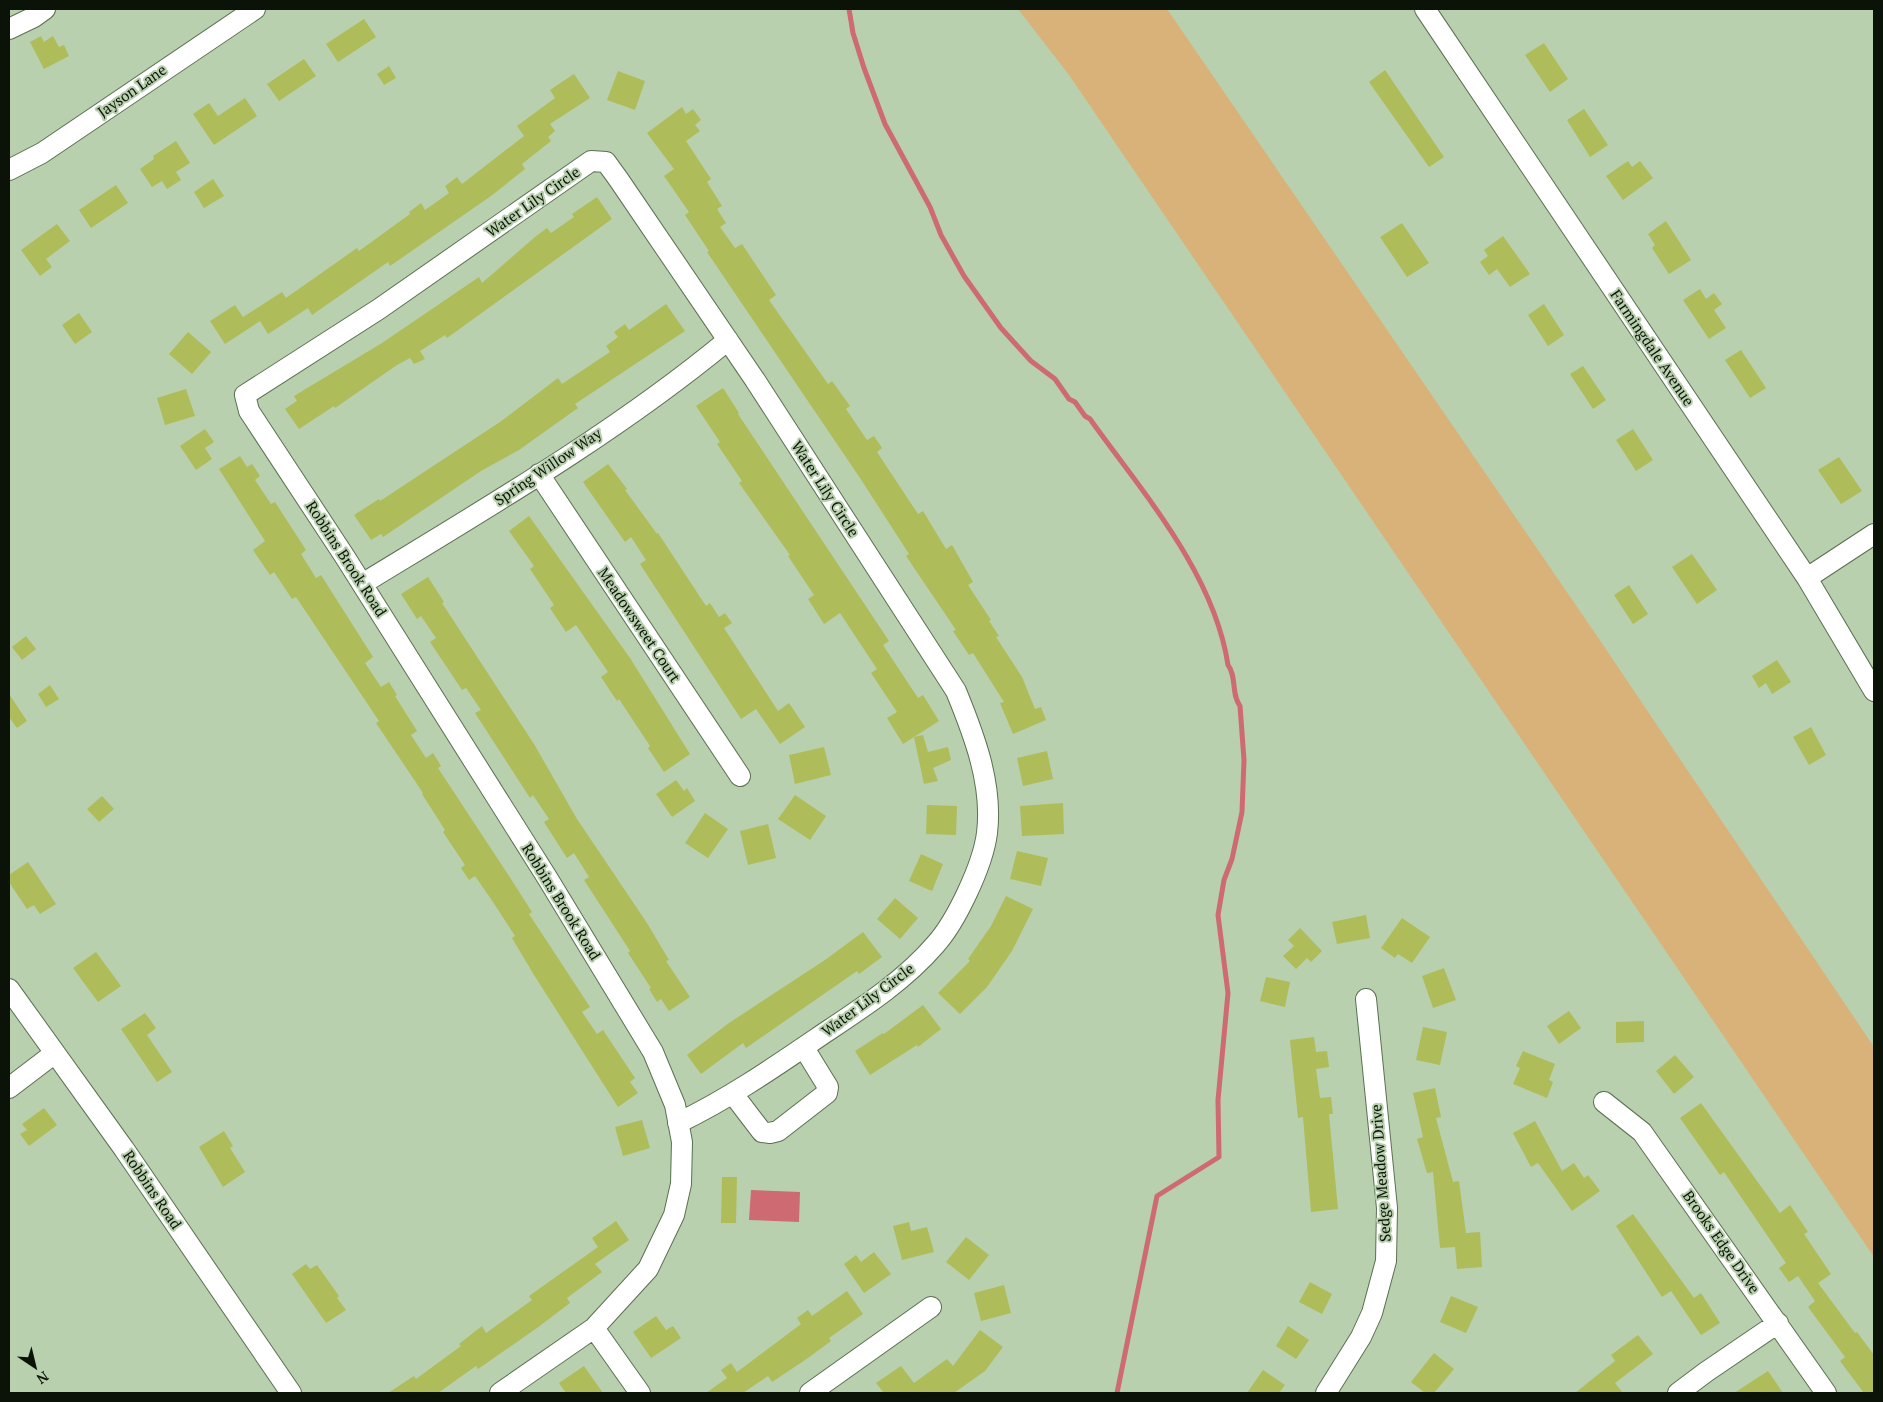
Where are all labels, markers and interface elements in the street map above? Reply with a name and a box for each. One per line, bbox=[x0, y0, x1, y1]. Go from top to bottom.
street label: Jayson Lane bbox=[93, 59, 170, 121]
street label: Water Lily Circle bbox=[481, 161, 583, 241]
street label: Farmingdale Avenue bbox=[1606, 285, 1699, 409]
street label: Spring Willow Way bbox=[490, 423, 605, 510]
street label: Water Lily Circle bbox=[787, 437, 864, 540]
street label: Robbins Brook Road bbox=[302, 497, 392, 620]
street label: Meadowsweet Court bbox=[594, 563, 686, 686]
street label: Robbins Brook Road bbox=[518, 839, 606, 964]
street label: Water Lily Circle bbox=[817, 958, 918, 1040]
street label: Sedge Meadow Drive bbox=[1365, 1104, 1395, 1243]
street label: Robbins Road bbox=[119, 1146, 187, 1233]
street label: Brooks Edge Drive bbox=[1679, 1186, 1765, 1297]
north arrow bbox=[10, 1342, 60, 1392]
text: N bbox=[33, 1367, 53, 1389]

